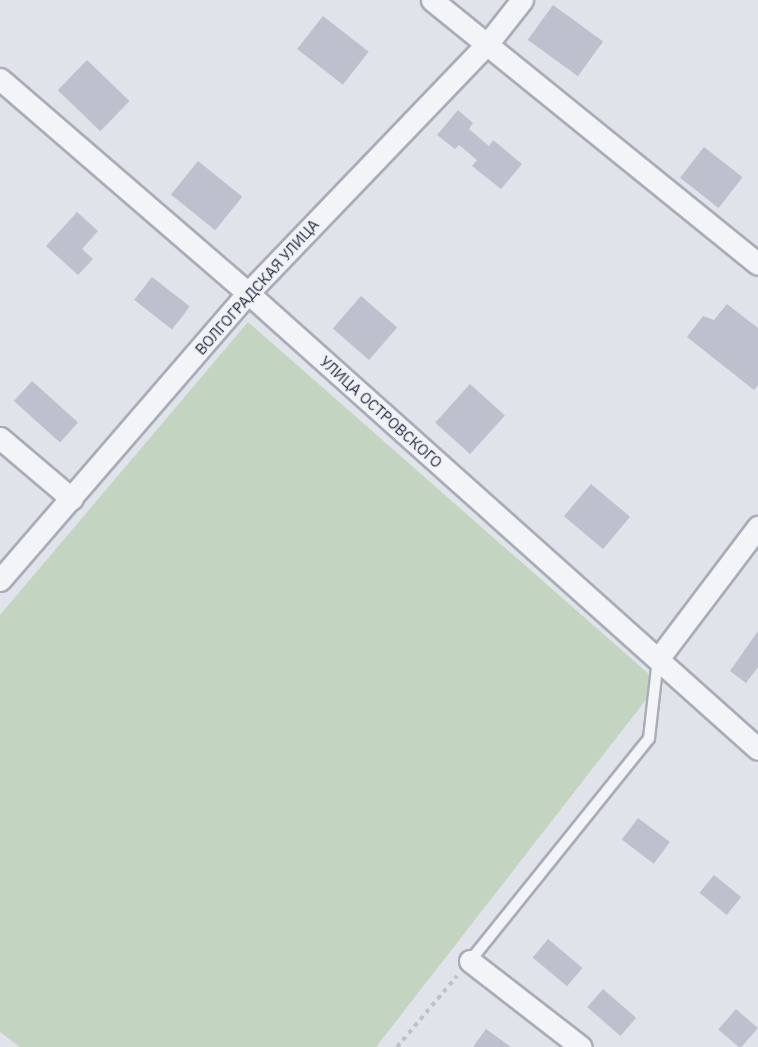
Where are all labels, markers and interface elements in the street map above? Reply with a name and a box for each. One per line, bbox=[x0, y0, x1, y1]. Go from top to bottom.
street label: ВОЛГОГРАДСКАЯ УЛИЦА bbox=[191, 216, 323, 358]
street label: УЛИЦА ОСТРОВСКОГО bbox=[316, 352, 446, 472]

